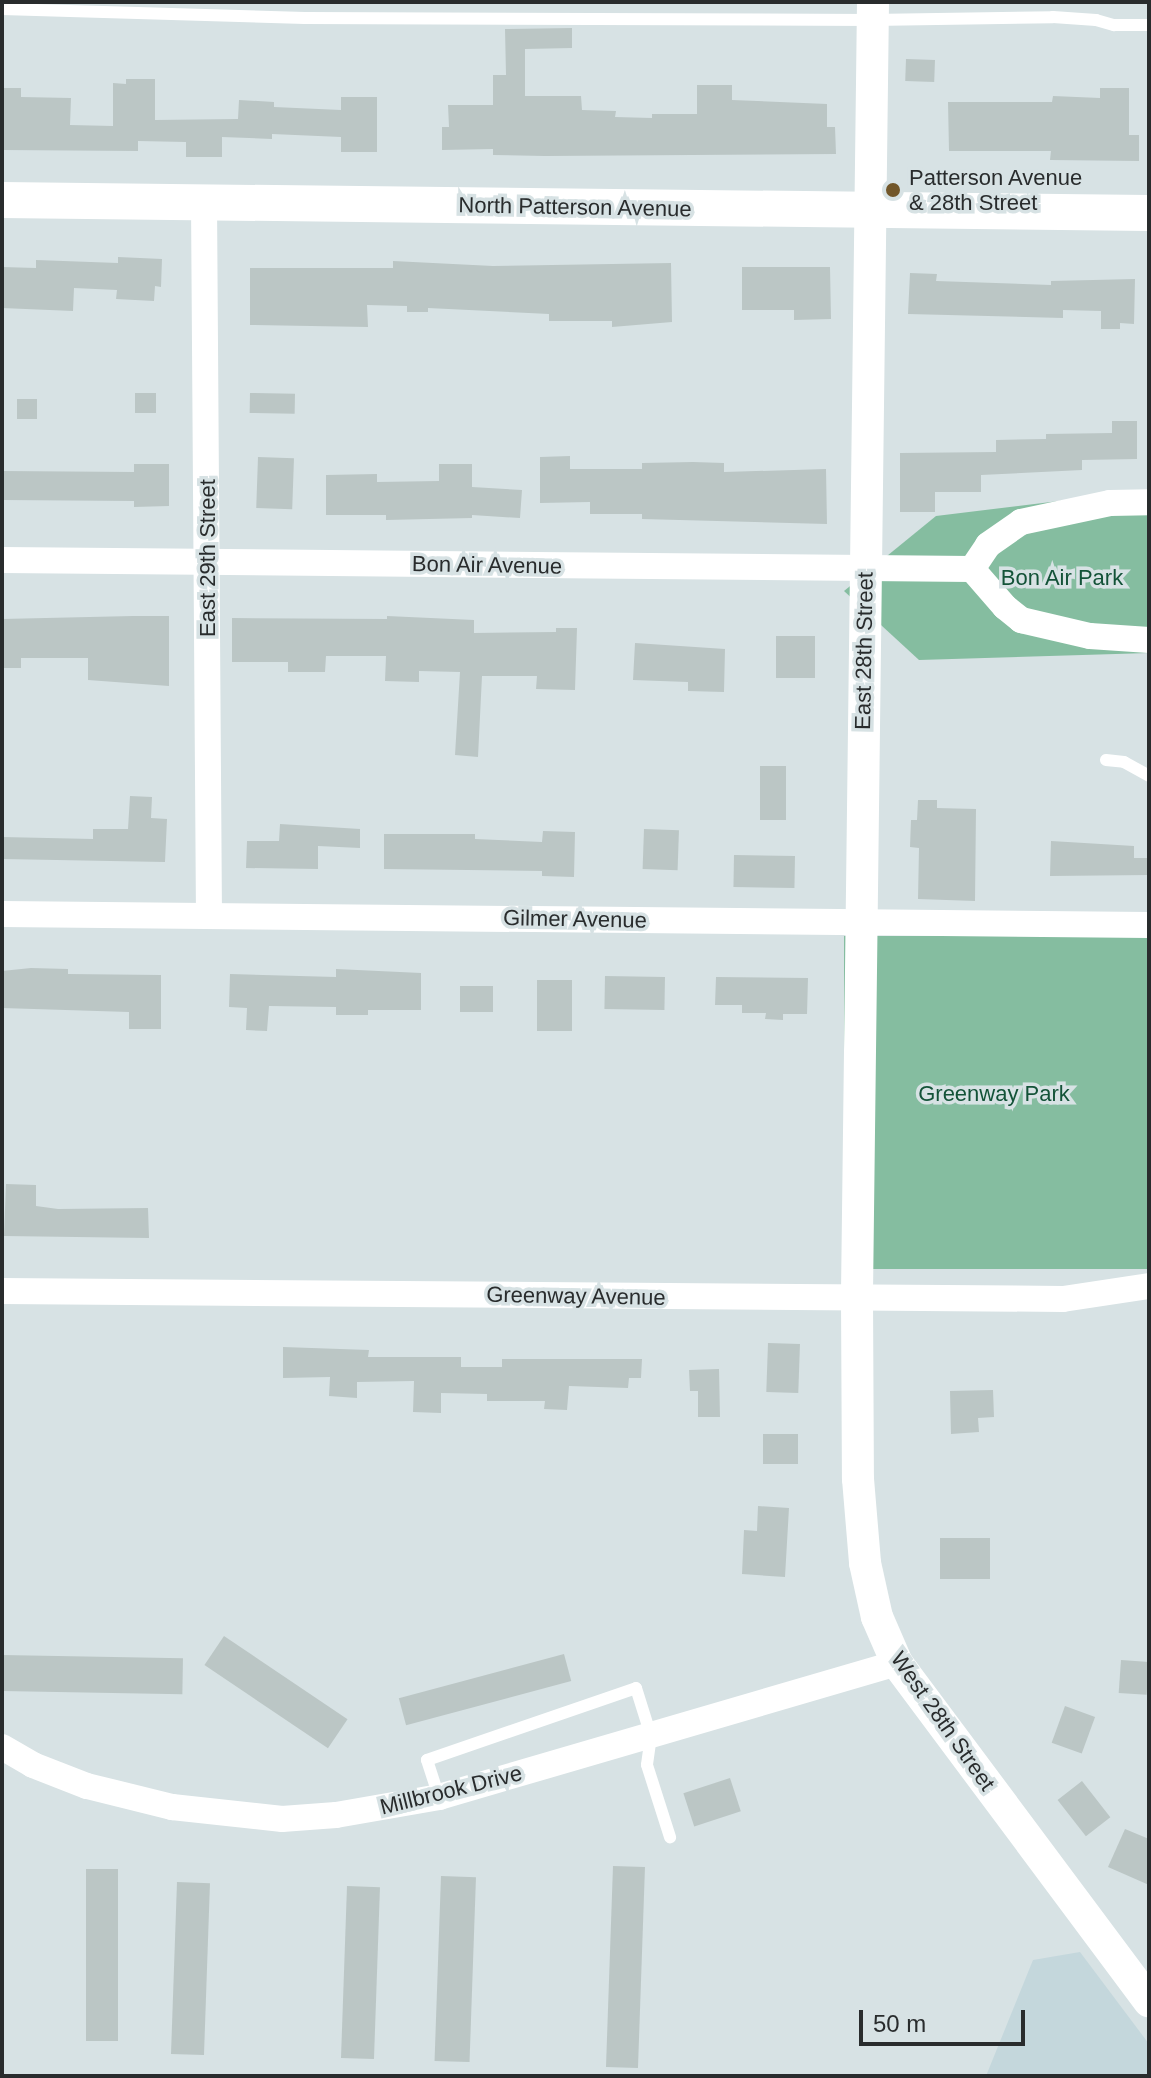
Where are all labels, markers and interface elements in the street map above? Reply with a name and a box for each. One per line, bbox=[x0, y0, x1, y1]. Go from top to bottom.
place label: Patterson Avenue & 28th Street bbox=[909, 164, 1083, 216]
marker: Patterson Avenue & 28th Street bbox=[884, 181, 902, 199]
street label: North Patterson Avenue bbox=[458, 192, 692, 222]
street label: East 29th Street bbox=[195, 479, 221, 637]
street label: Bon Air Avenue bbox=[411, 550, 563, 580]
park label: Bon Air Park bbox=[1000, 565, 1124, 591]
street label: East 28th Street bbox=[849, 572, 879, 730]
street label: Gilmer Avenue bbox=[502, 905, 648, 933]
park label: Greenway Park bbox=[918, 1081, 1070, 1107]
street label: Greenway Avenue bbox=[485, 1281, 667, 1311]
street label: West 28th Street bbox=[885, 1646, 1001, 1796]
street label: Millbrook Drive bbox=[377, 1760, 525, 1820]
scale bar bbox=[863, 1994, 1029, 2044]
text: 50 m bbox=[873, 2010, 926, 2037]

